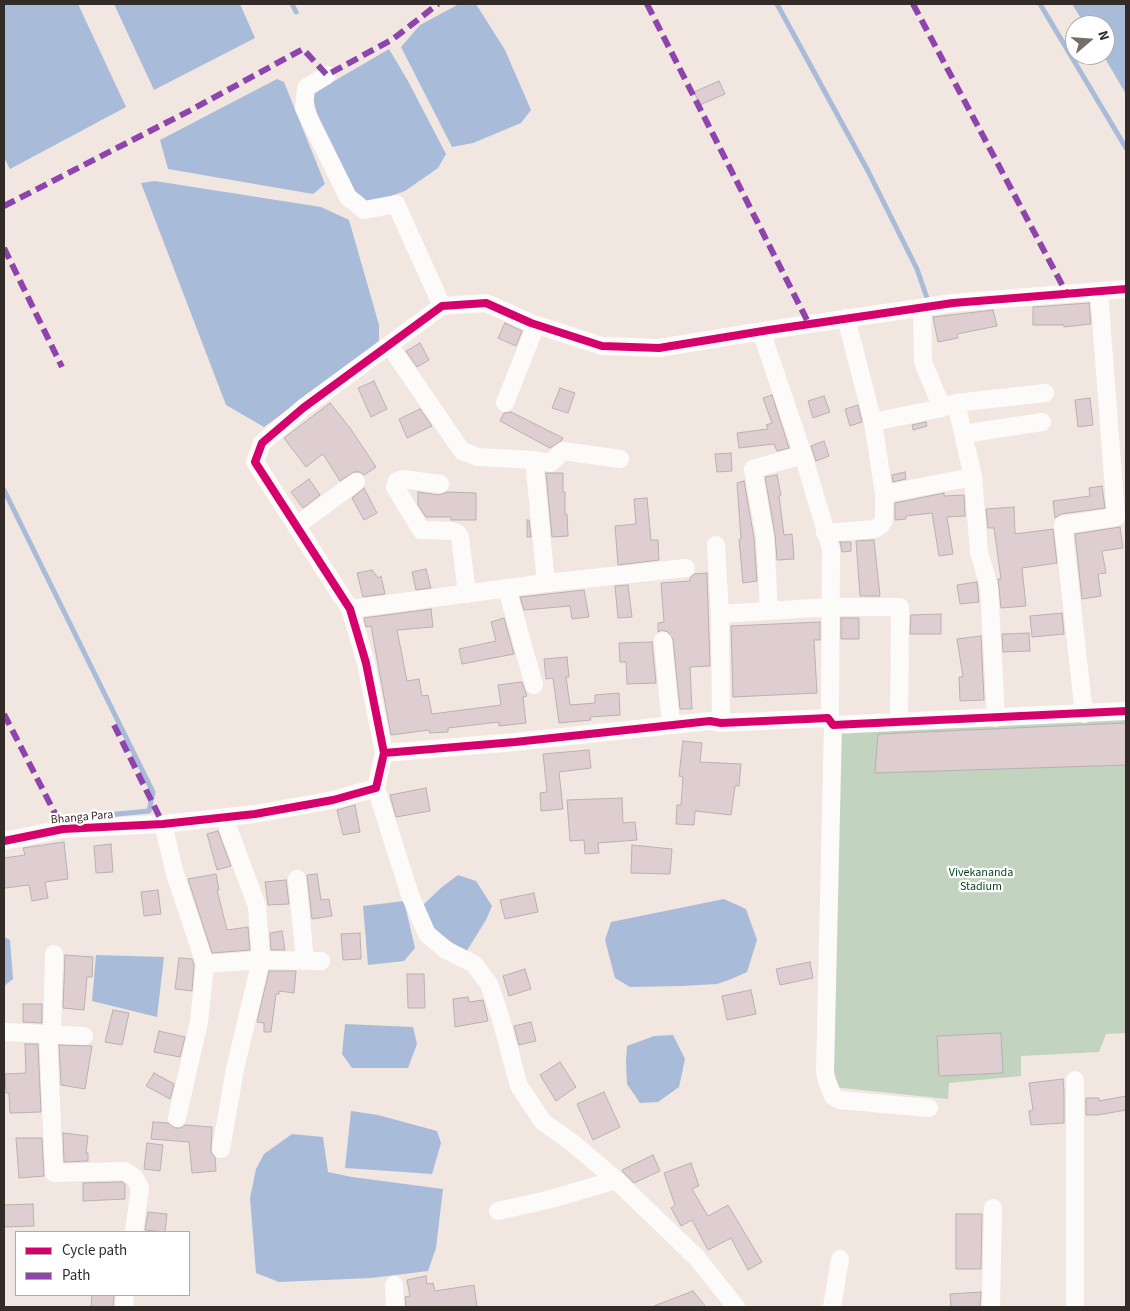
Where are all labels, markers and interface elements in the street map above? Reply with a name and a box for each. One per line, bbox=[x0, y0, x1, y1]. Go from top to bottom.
north arrow bbox=[1065, 15, 1115, 65]
text: N bbox=[1092, 28, 1114, 43]
street label: Bhanga Para bbox=[50, 808, 114, 828]
park label: Vivekananda Stadium bbox=[949, 866, 1013, 894]
legend bbox=[15, 1231, 190, 1296]
text: Cycle path bbox=[62, 1240, 127, 1261]
text: Path bbox=[62, 1265, 90, 1286]

